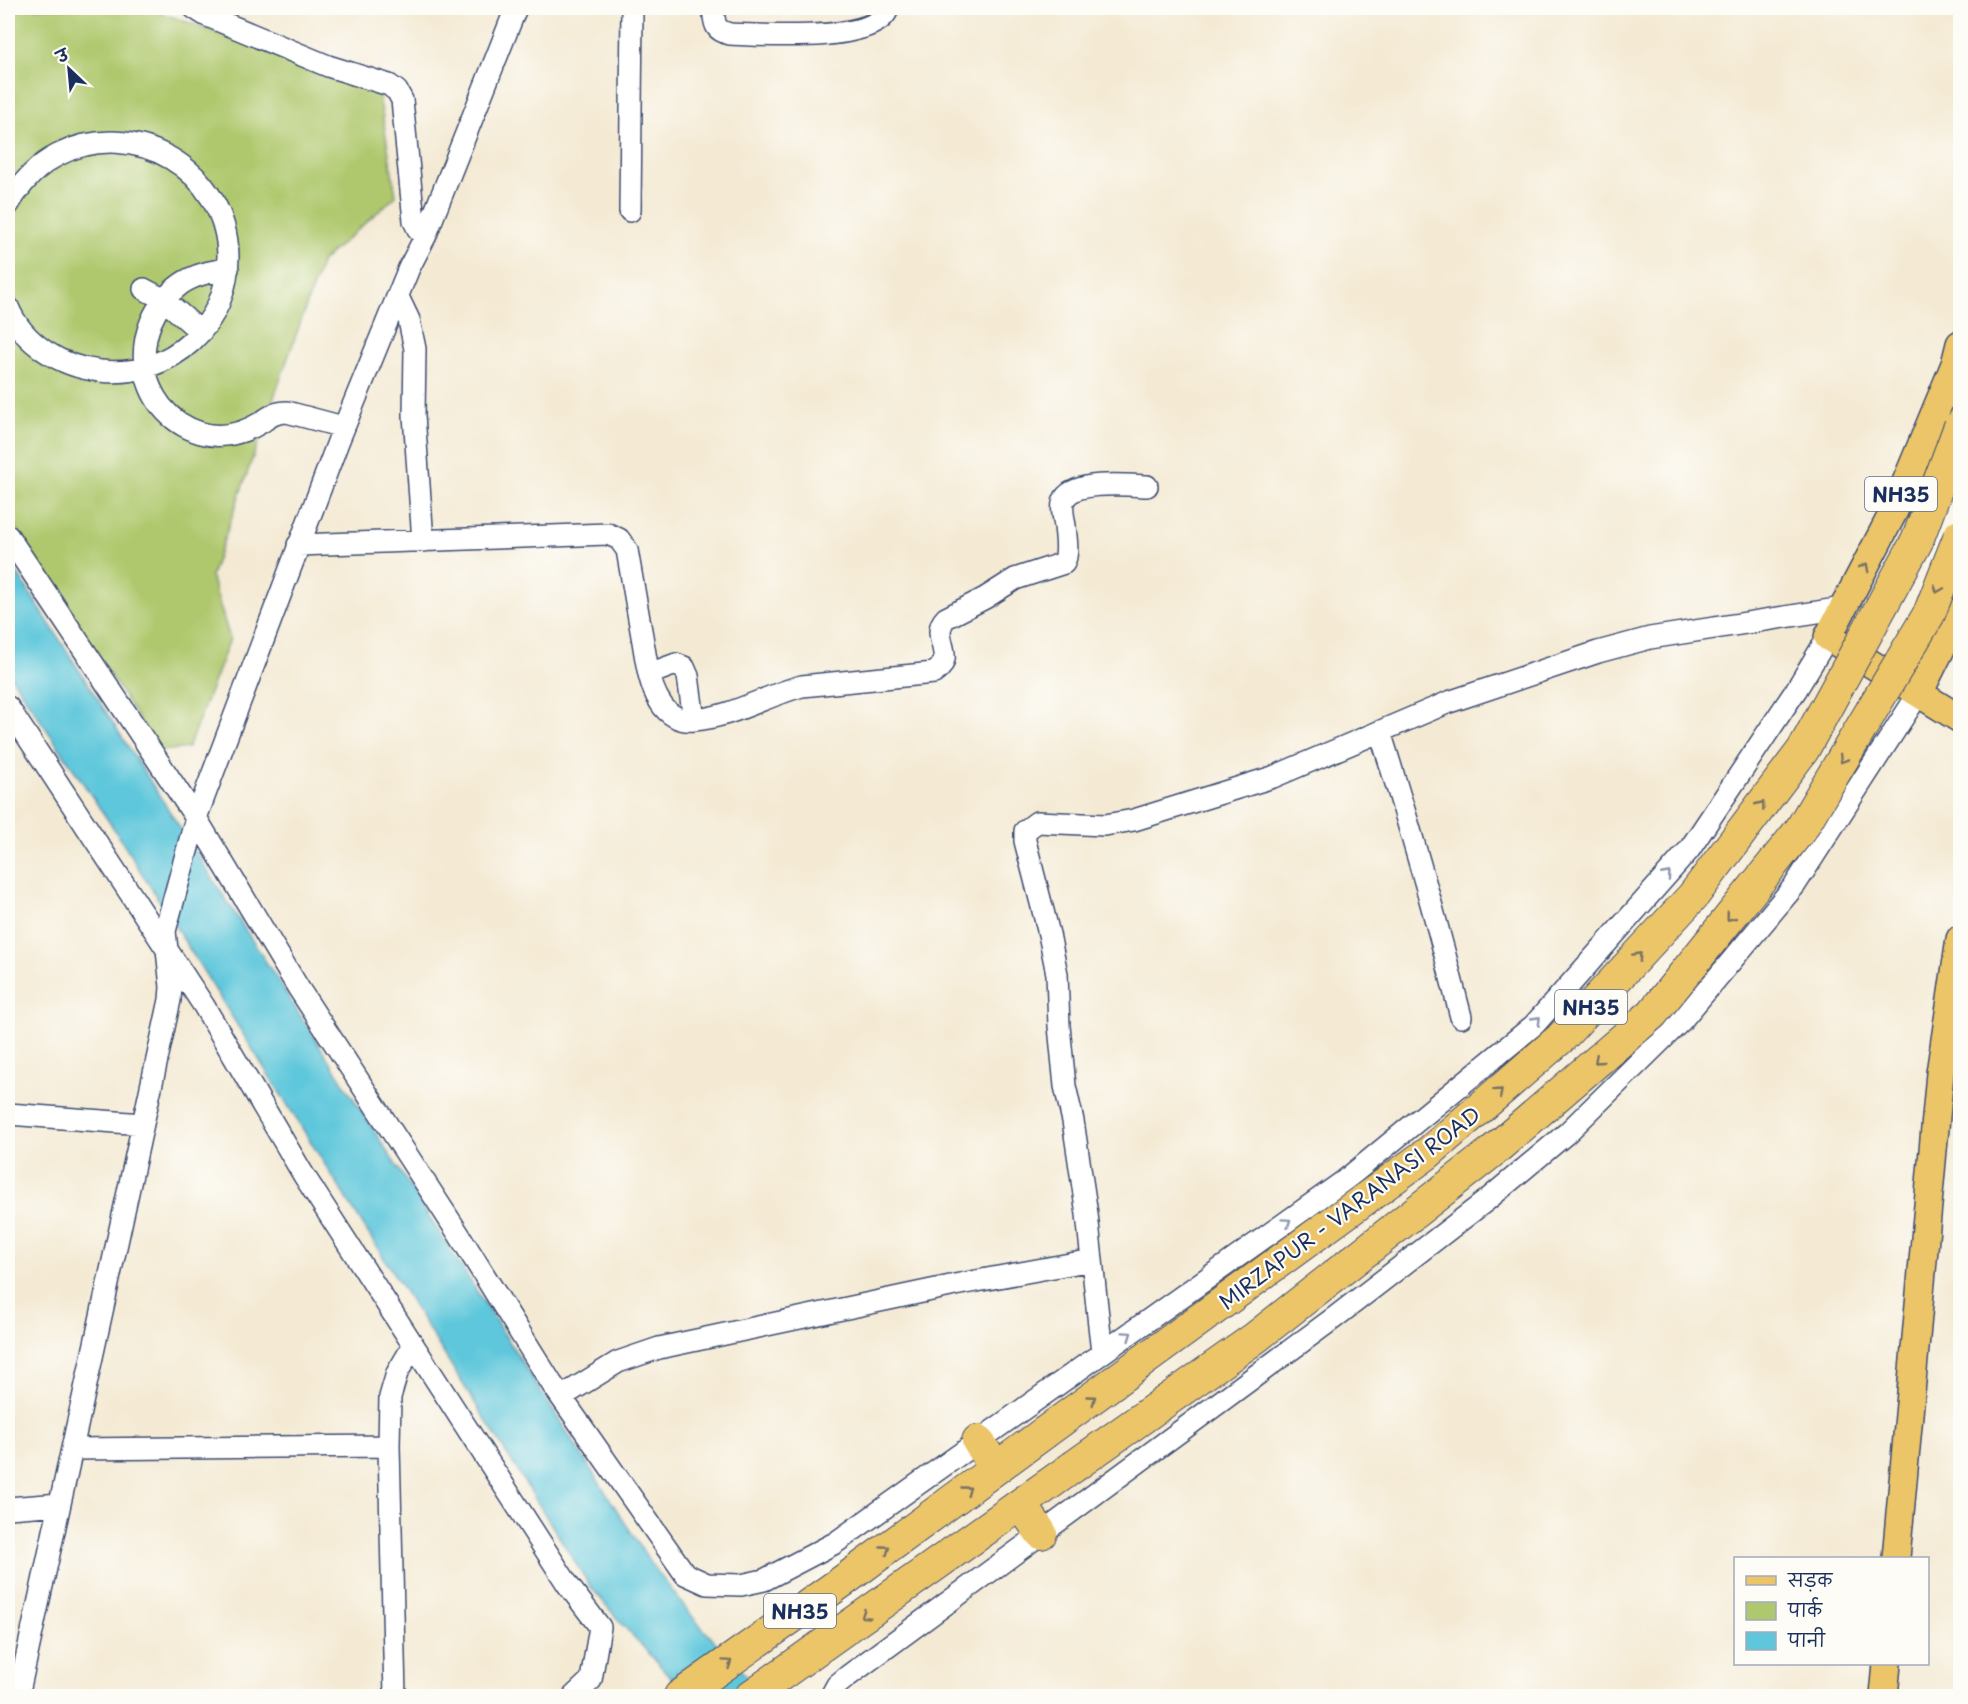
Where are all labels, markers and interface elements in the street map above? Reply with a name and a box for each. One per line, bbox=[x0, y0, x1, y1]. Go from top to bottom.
north arrow bbox=[39, 39, 99, 99]
text: उ bbox=[50, 41, 73, 69]
road number: NH35 bbox=[1865, 477, 1937, 511]
one-way arrow bbox=[1858, 562, 1869, 573]
one-way arrow bbox=[1933, 583, 1945, 594]
one-way arrow bbox=[1838, 753, 1850, 763]
one-way arrow bbox=[1754, 801, 1765, 812]
one-way arrow bbox=[1660, 871, 1671, 882]
one-way arrow bbox=[1726, 911, 1737, 922]
one-way arrow bbox=[1630, 952, 1641, 963]
road number: NH35 bbox=[1555, 990, 1627, 1024]
one-way arrow bbox=[1530, 1017, 1541, 1027]
one-way arrow bbox=[1594, 1053, 1605, 1064]
one-way arrow bbox=[1492, 1088, 1503, 1099]
street label: MIRZAPUR - VARANASI ROAD bbox=[1211, 1098, 1487, 1316]
one-way arrow bbox=[1280, 1218, 1291, 1229]
one-way arrow bbox=[1122, 1331, 1133, 1342]
one-way arrow bbox=[1085, 1395, 1096, 1406]
one-way arrow bbox=[960, 1486, 971, 1497]
one-way arrow bbox=[880, 1545, 891, 1556]
legend bbox=[1734, 1557, 1929, 1665]
text: सड़क bbox=[1787, 1566, 1833, 1593]
road number: NH35 bbox=[764, 1594, 836, 1628]
text: पार्क bbox=[1787, 1596, 1823, 1623]
one-way arrow bbox=[861, 1608, 872, 1619]
text: पानी bbox=[1787, 1626, 1826, 1653]
one-way arrow bbox=[721, 1659, 732, 1670]

